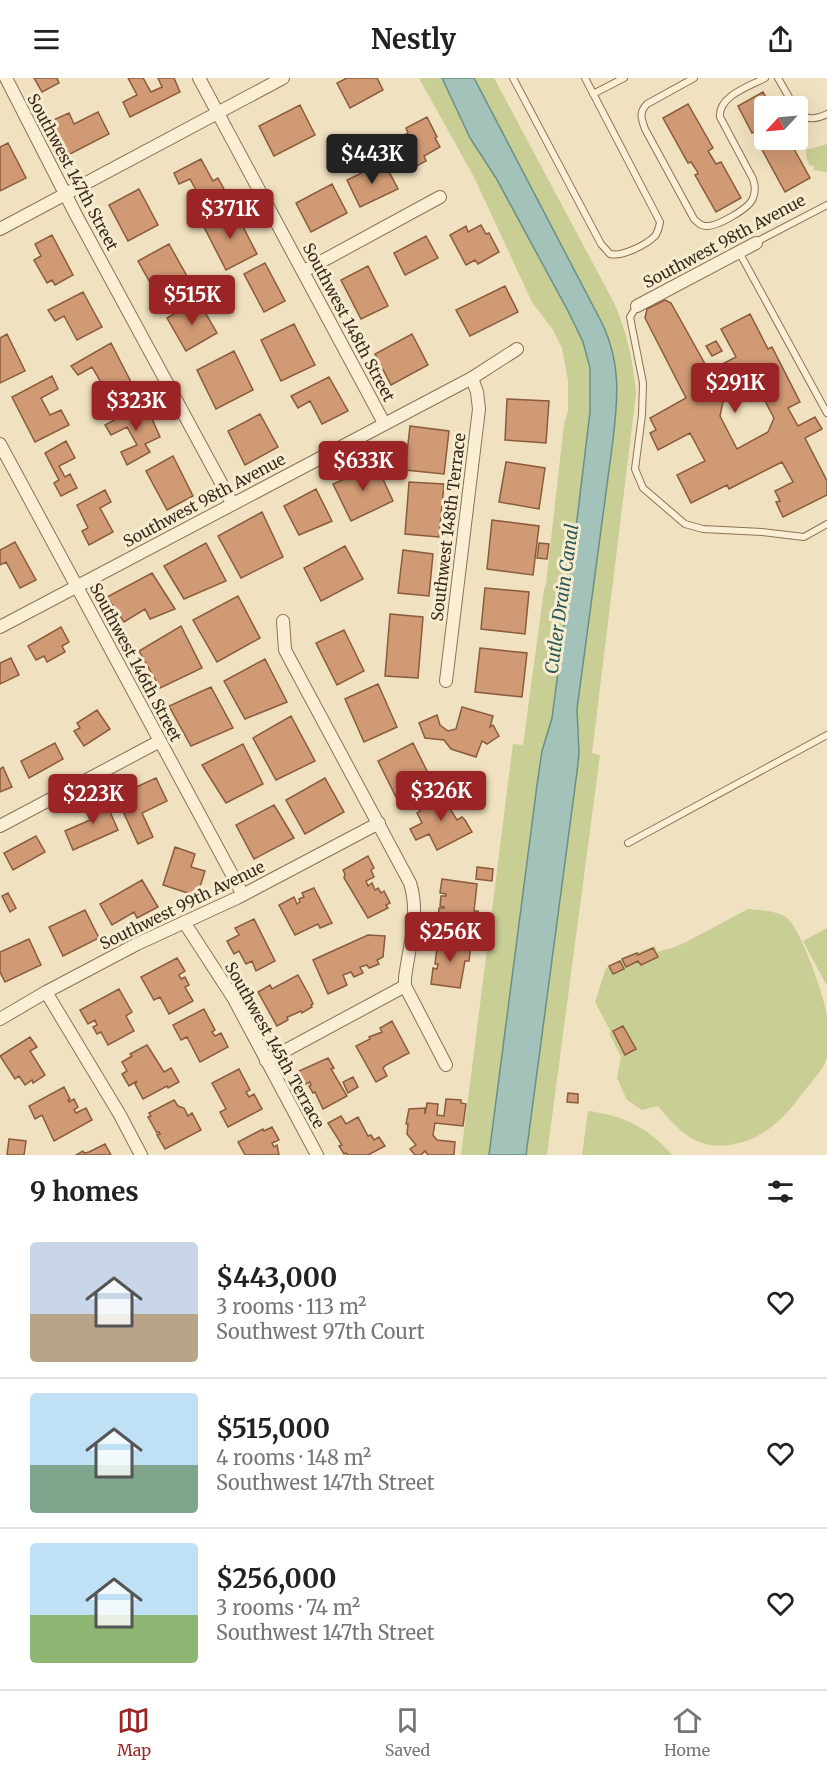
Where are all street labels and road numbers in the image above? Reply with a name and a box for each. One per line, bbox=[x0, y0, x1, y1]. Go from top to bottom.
street label: Southwest 147th Street bbox=[23, 90, 123, 255]
street label: Southwest 98th Avenue bbox=[640, 190, 808, 292]
street label: Southwest 148th Street bbox=[299, 239, 400, 406]
street label: Southwest 148th Terrace bbox=[427, 432, 469, 622]
street label: Southwest 98th Avenue bbox=[120, 449, 288, 551]
street label: Southwest 146th Street bbox=[86, 579, 187, 745]
street label: Southwest 99th Avenue bbox=[96, 856, 268, 954]
street label: Southwest 145th Terrace bbox=[221, 958, 329, 1132]

